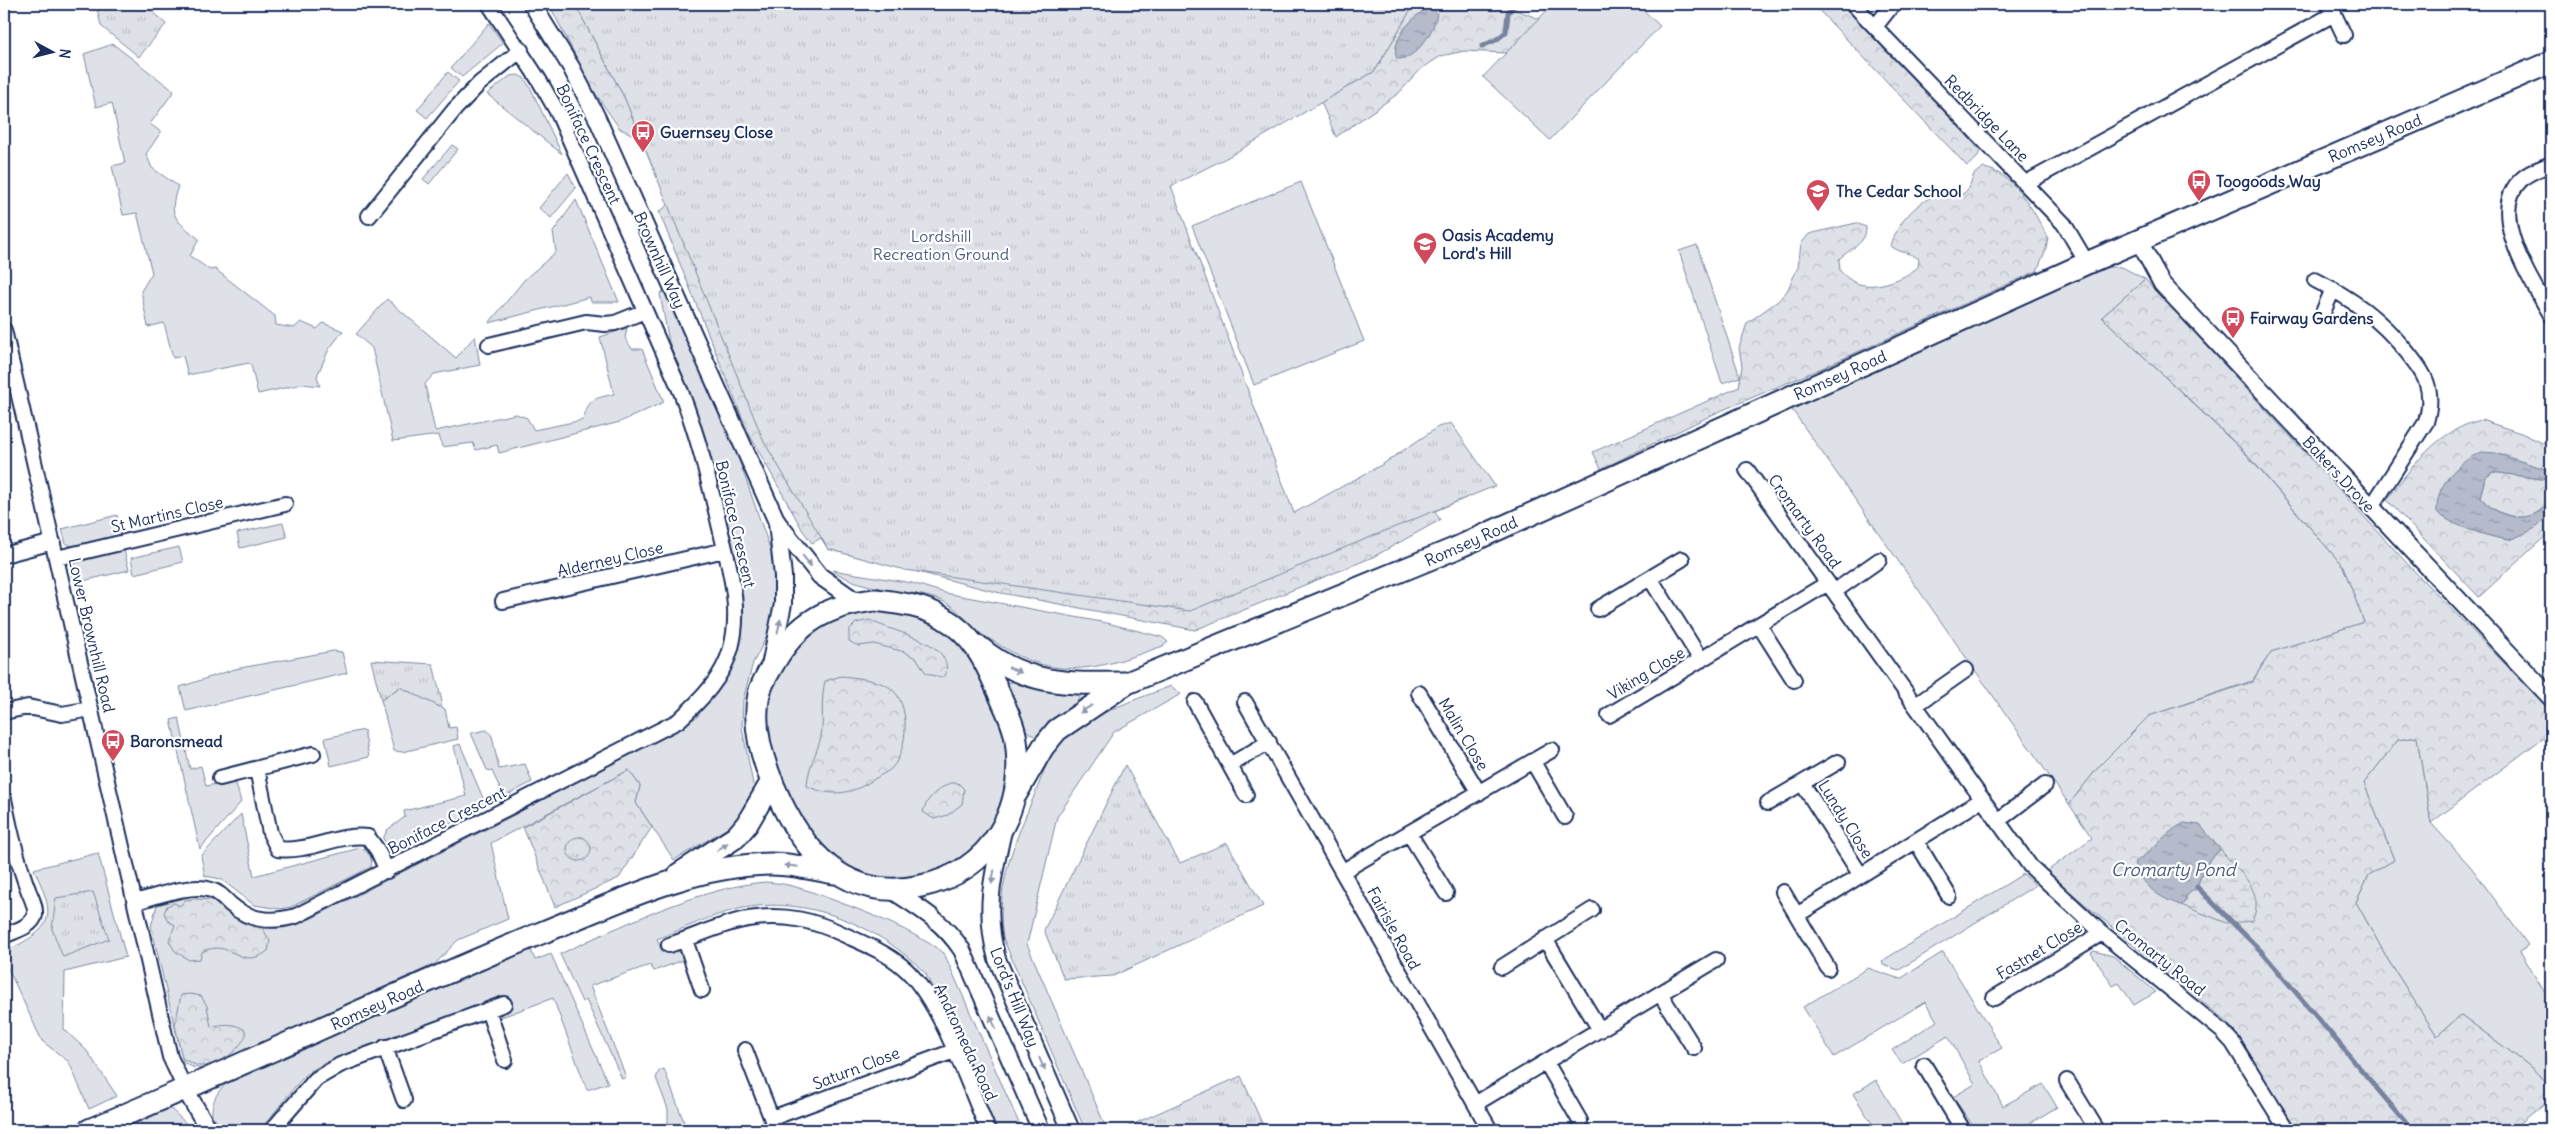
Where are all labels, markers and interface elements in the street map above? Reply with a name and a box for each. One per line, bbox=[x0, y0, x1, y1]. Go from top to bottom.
north arrow bbox=[28, 28, 78, 78]
text: N bbox=[55, 48, 74, 59]
street label: Redbridge Lane bbox=[1940, 70, 2034, 166]
street label: Boniface Crescent bbox=[552, 81, 626, 208]
street label: Romsey Road bbox=[2325, 109, 2425, 167]
bus stop icon: Guernsey Close bbox=[630, 119, 656, 153]
place label: Guernsey Close bbox=[660, 122, 773, 143]
bus stop icon: Toogoods Way bbox=[2186, 168, 2212, 202]
place label: Toogoods Way bbox=[2216, 171, 2321, 192]
school or university icon: The Cedar School bbox=[1805, 178, 1831, 212]
place label: The Cedar School bbox=[1836, 181, 1962, 201]
street label: Brownhill Way bbox=[630, 209, 690, 311]
place label: Oasis Academy Lord's Hill bbox=[1442, 225, 1554, 263]
park label: Lordshill Recreation Ground bbox=[873, 226, 1009, 264]
school or university icon: Oasis Academy Lord's Hill bbox=[1412, 231, 1438, 265]
bus stop icon: Fairway Gardens bbox=[2220, 305, 2246, 339]
place label: Fairway Gardens bbox=[2250, 308, 2374, 329]
street label: Romsey Road bbox=[1791, 346, 1889, 404]
street label: Bakers Drove bbox=[2299, 432, 2379, 516]
street label: Boniface Crescent bbox=[712, 458, 761, 590]
street label: Cromarty Road bbox=[1764, 470, 1846, 572]
street label: St Martins Close bbox=[109, 491, 225, 537]
street label: Romsey Road bbox=[1422, 512, 1520, 570]
street label: Alderney Close bbox=[555, 537, 665, 581]
one-way arrow bbox=[802, 554, 813, 567]
street label: Lower Brownhill Road bbox=[64, 556, 120, 714]
one-way arrow bbox=[775, 618, 783, 634]
street label: Viking Close bbox=[1604, 642, 1688, 704]
one-way arrow bbox=[1008, 667, 1022, 675]
street label: Malin Close bbox=[1435, 694, 1493, 774]
one-way arrow bbox=[1079, 704, 1093, 714]
bus stop icon: Baronsmead bbox=[100, 728, 126, 762]
place label: Baronsmead bbox=[130, 731, 223, 751]
street label: Lundy Close bbox=[1814, 776, 1878, 862]
street label: Boniface Crescent bbox=[385, 781, 510, 858]
one-way arrow bbox=[715, 842, 729, 852]
water label: Cromarty Pond bbox=[2111, 858, 2238, 881]
one-way arrow bbox=[783, 862, 799, 870]
one-way arrow bbox=[989, 869, 997, 884]
street label: Fairisle Road bbox=[1363, 883, 1425, 973]
street label: Cromarty Road bbox=[2110, 914, 2210, 1000]
street label: Fastnet Close bbox=[1993, 917, 2085, 983]
street label: Lord's Hill Way bbox=[986, 944, 1044, 1050]
street label: Romsey Road bbox=[328, 976, 426, 1034]
street label: Andromeda Road bbox=[930, 980, 1002, 1104]
one-way arrow bbox=[989, 1015, 997, 1029]
street label: Saturn Close bbox=[810, 1042, 902, 1094]
one-way arrow bbox=[1039, 1057, 1047, 1071]

